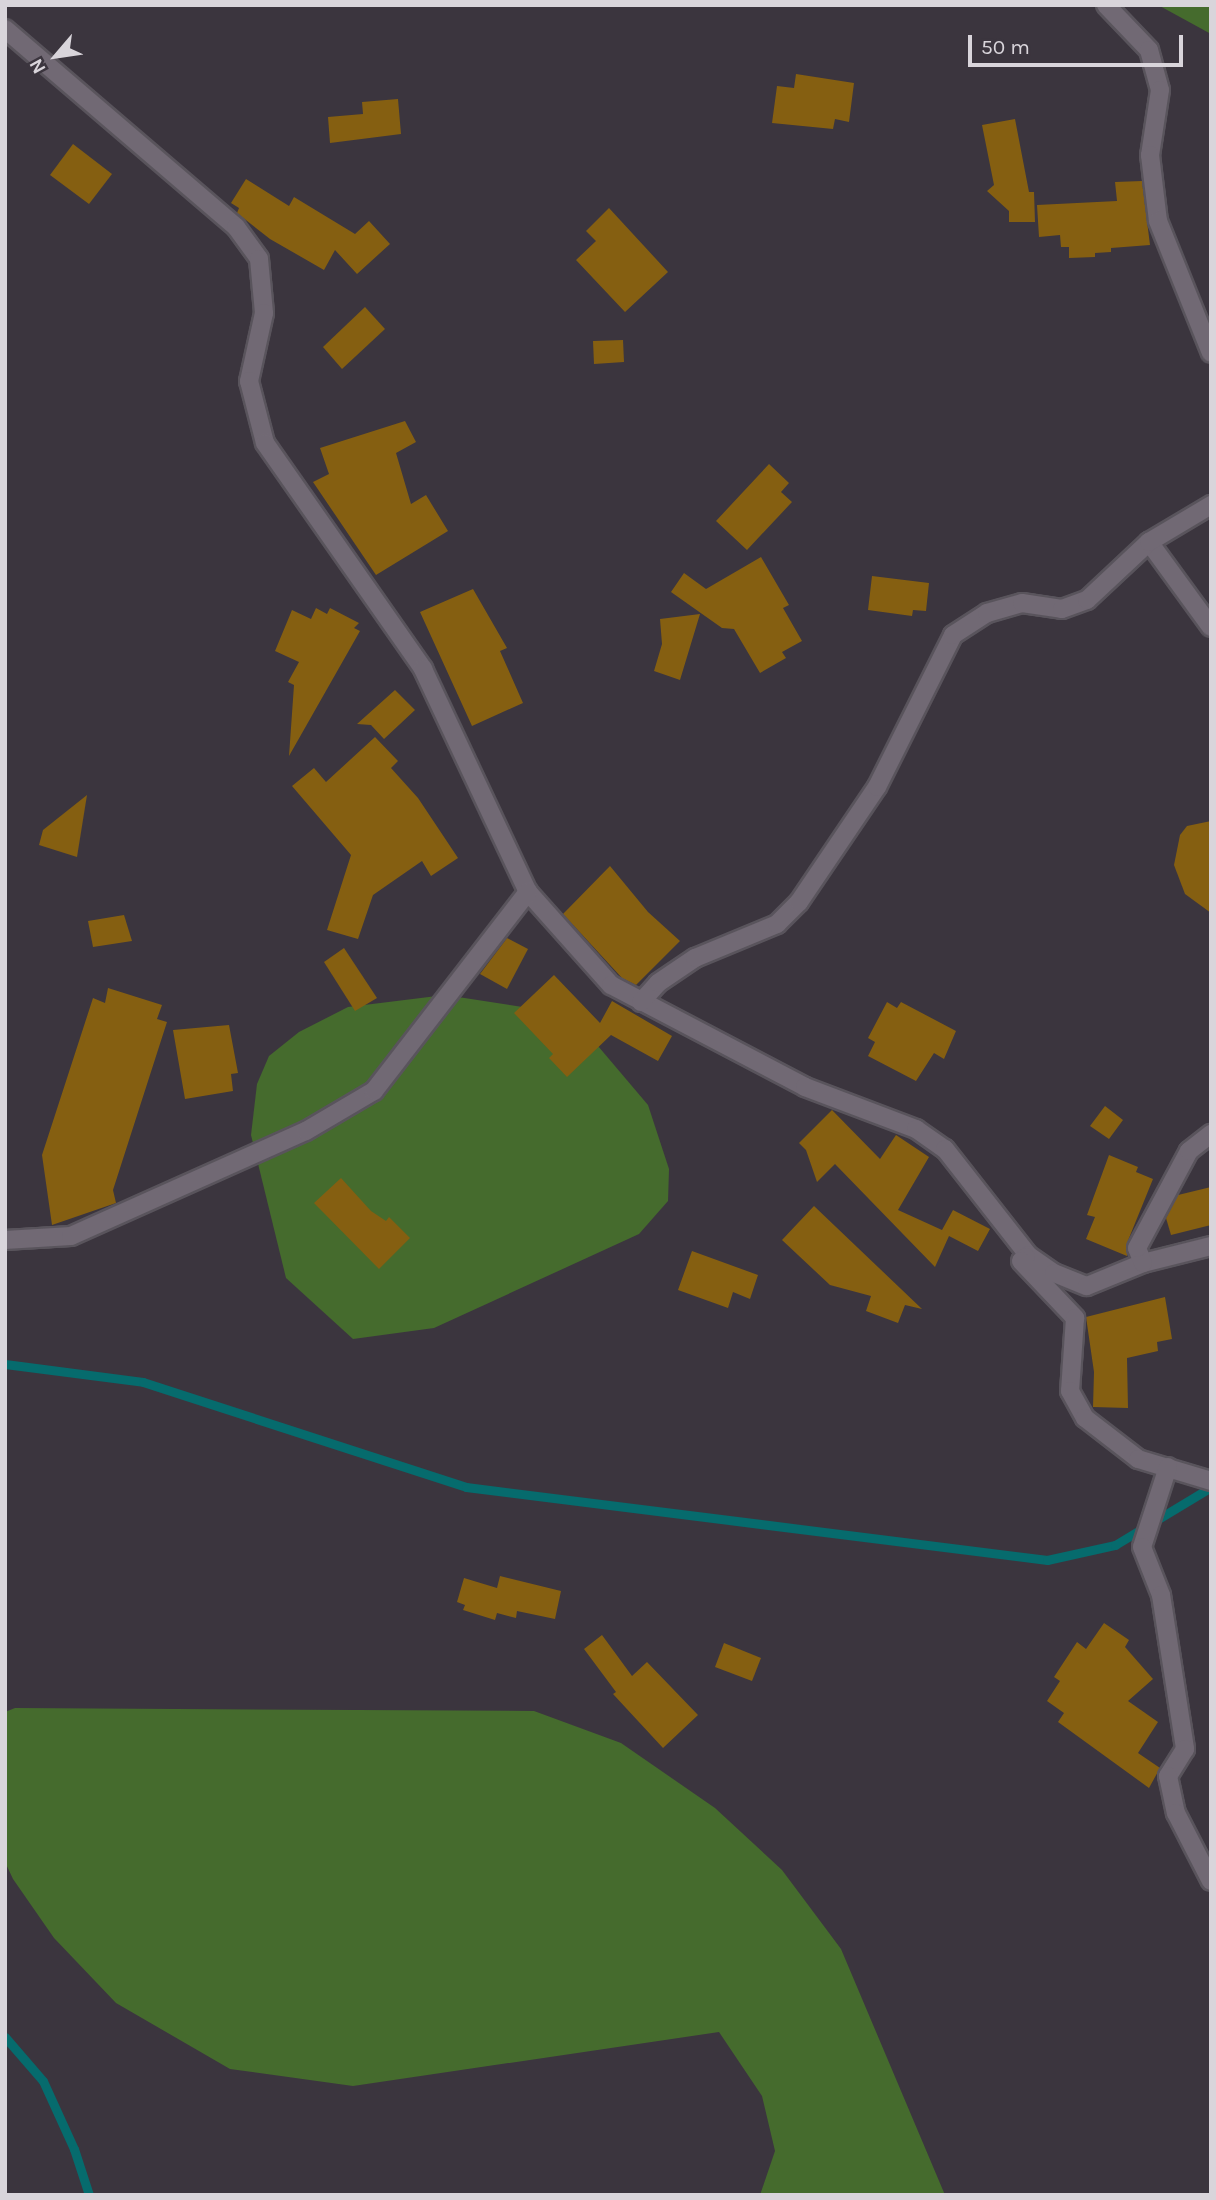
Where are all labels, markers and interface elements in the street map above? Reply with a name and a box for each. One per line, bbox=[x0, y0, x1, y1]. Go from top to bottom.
north arrow bbox=[21, 21, 91, 91]
scale bar bbox=[971, 21, 1186, 65]
text: 50 m bbox=[981, 35, 1030, 59]
text: N bbox=[25, 55, 51, 77]

